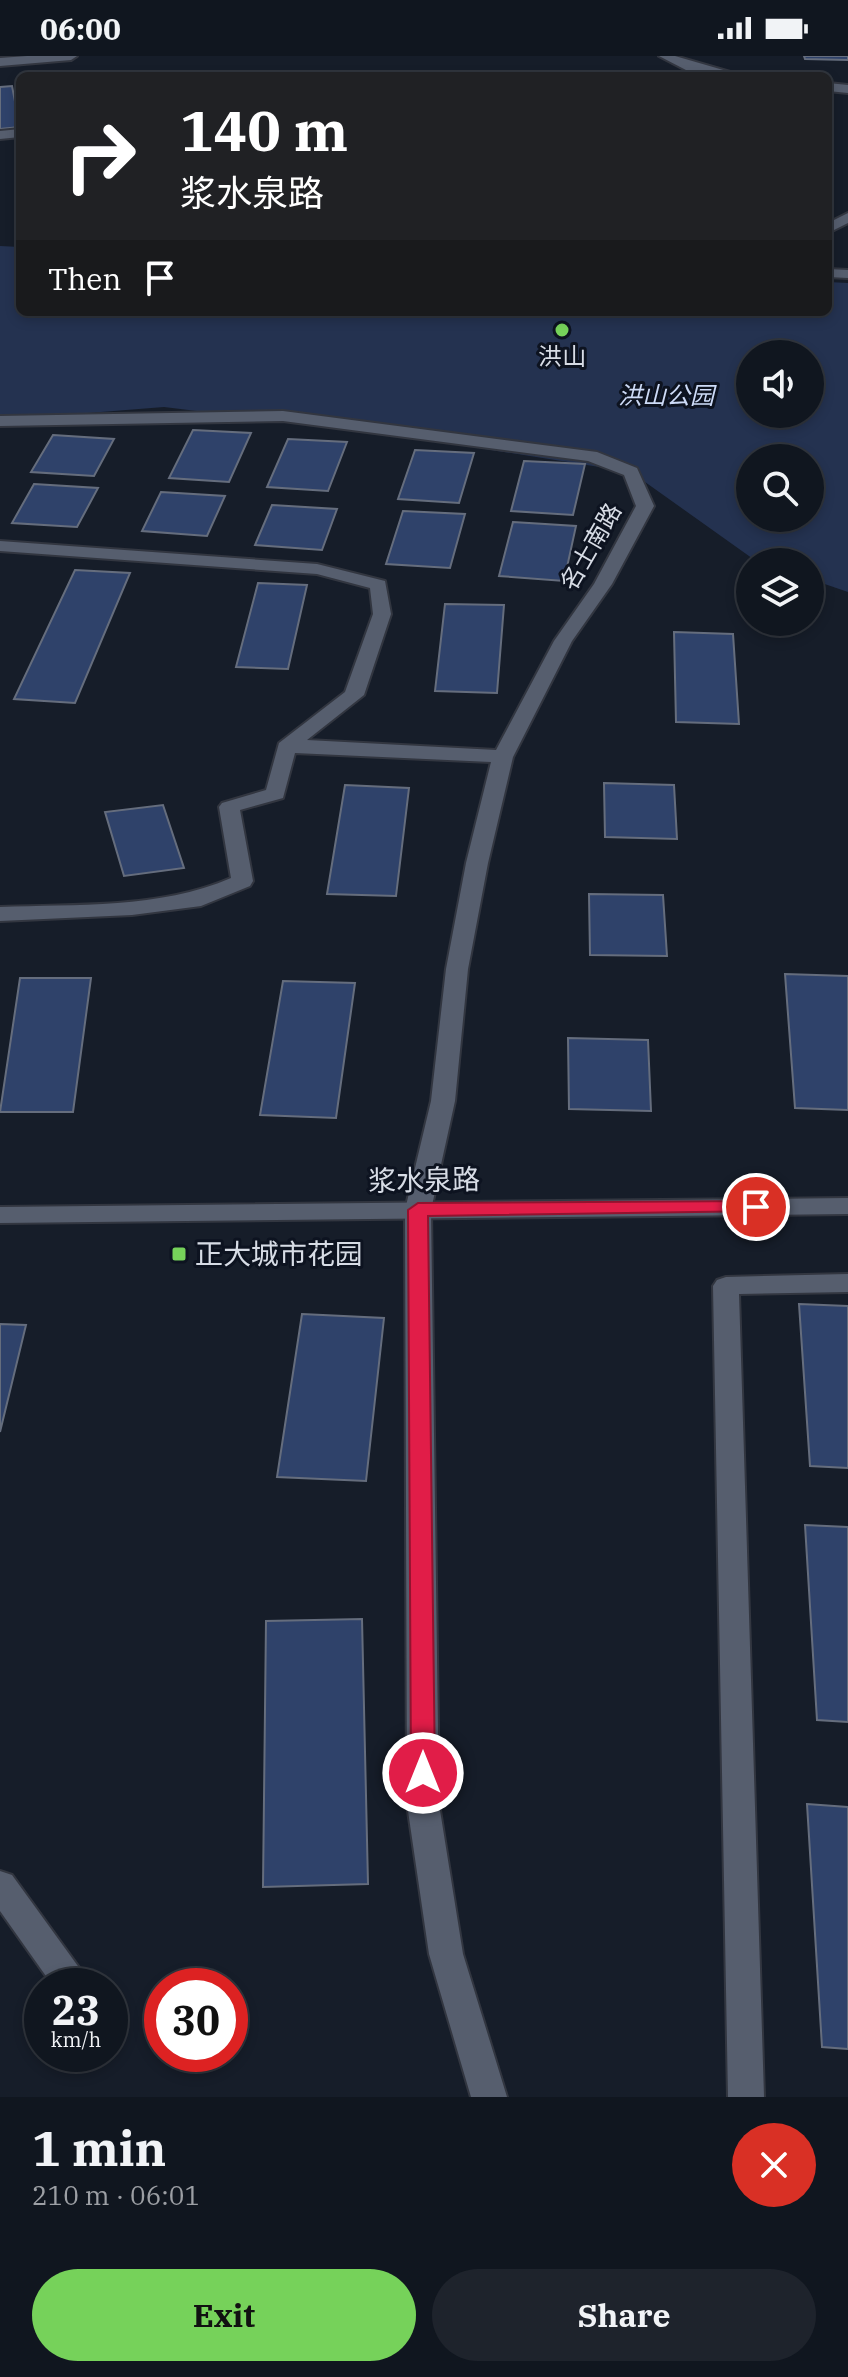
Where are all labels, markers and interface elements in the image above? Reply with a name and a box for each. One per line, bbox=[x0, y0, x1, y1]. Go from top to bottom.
text: 06:00 bbox=[40, 9, 121, 48]
text: 140 m bbox=[180, 94, 348, 166]
icon: right bbox=[48, 104, 152, 208]
text: 浆水泉路 bbox=[180, 169, 324, 216]
icon: arrive bbox=[138, 256, 182, 300]
text: Then bbox=[48, 259, 122, 298]
marker: 洪山 bbox=[553, 321, 571, 339]
place label: 洪山 bbox=[538, 340, 586, 372]
map controls bbox=[736, 340, 824, 636]
button: sound bbox=[736, 340, 824, 428]
park label: 洪山公园 bbox=[618, 379, 717, 411]
button: search bbox=[736, 444, 824, 532]
street label: 名士南路 bbox=[552, 497, 628, 596]
button: layers bbox=[736, 548, 824, 636]
street label: 浆水泉路 bbox=[368, 1160, 480, 1199]
pin bbox=[722, 1173, 790, 1241]
icon: arrive bbox=[734, 1185, 778, 1229]
place label: 正大城市花园 bbox=[195, 1235, 363, 1272]
marker: 正大城市花园 bbox=[170, 1245, 188, 1263]
position arrow bbox=[381, 1731, 465, 1815]
speed limit sign: 30 bbox=[144, 1968, 248, 2072]
text: 23 bbox=[52, 1984, 100, 2036]
text: km/h bbox=[51, 2026, 101, 2053]
text: 1 min bbox=[32, 2117, 166, 2179]
button: close bbox=[732, 2123, 816, 2207]
text: 210 m · 06:01 bbox=[32, 2178, 200, 2212]
button: Exit bbox=[32, 2269, 416, 2361]
button: Share bbox=[432, 2269, 816, 2361]

